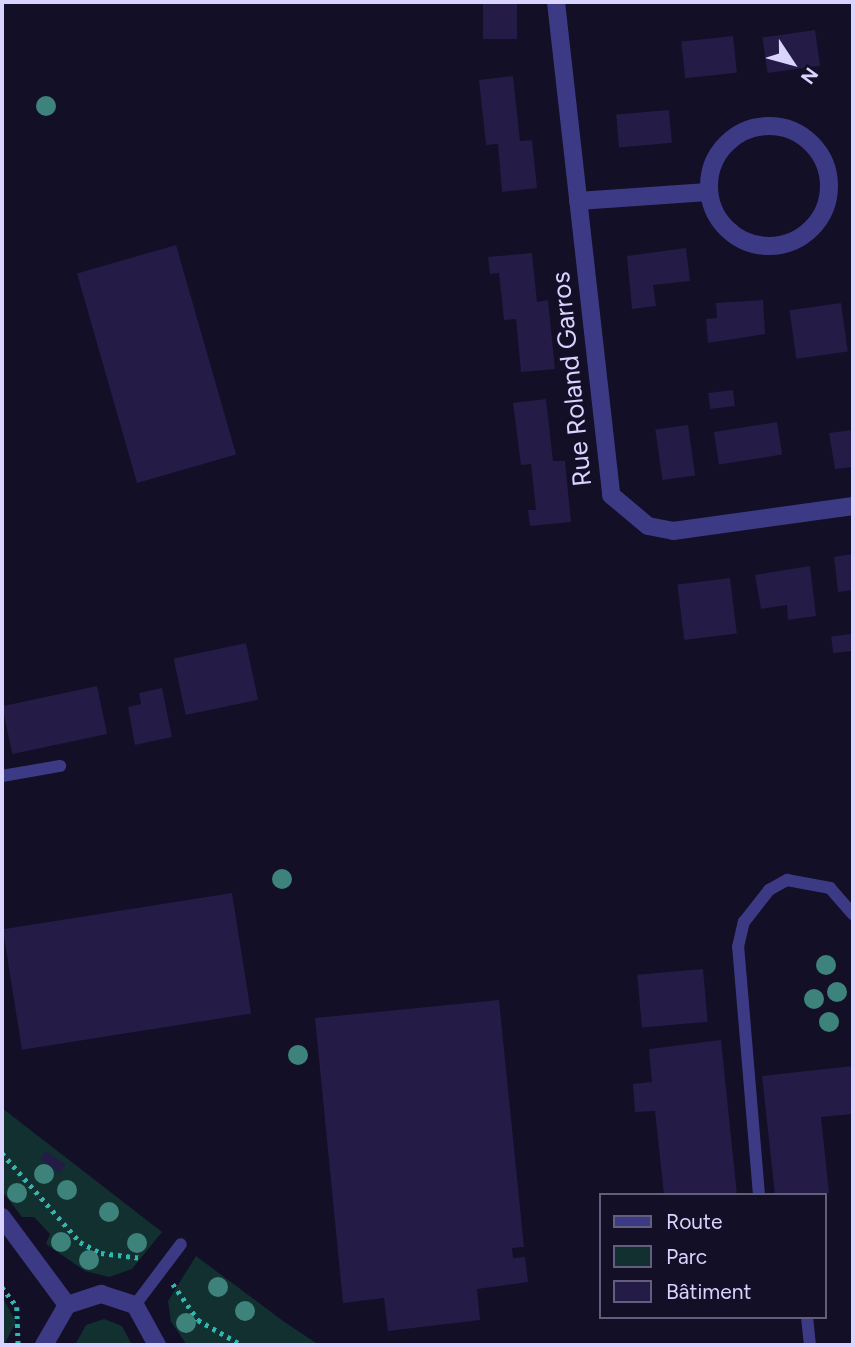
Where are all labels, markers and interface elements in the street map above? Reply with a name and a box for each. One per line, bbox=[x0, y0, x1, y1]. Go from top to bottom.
north arrow bbox=[757, 28, 827, 98]
text: N bbox=[796, 63, 823, 88]
street label: Rue Roland Garros bbox=[545, 270, 599, 488]
legend bbox=[600, 1193, 827, 1319]
text: Route bbox=[666, 1209, 722, 1234]
text: Parc bbox=[666, 1244, 707, 1269]
text: Bâtiment bbox=[666, 1279, 751, 1304]

